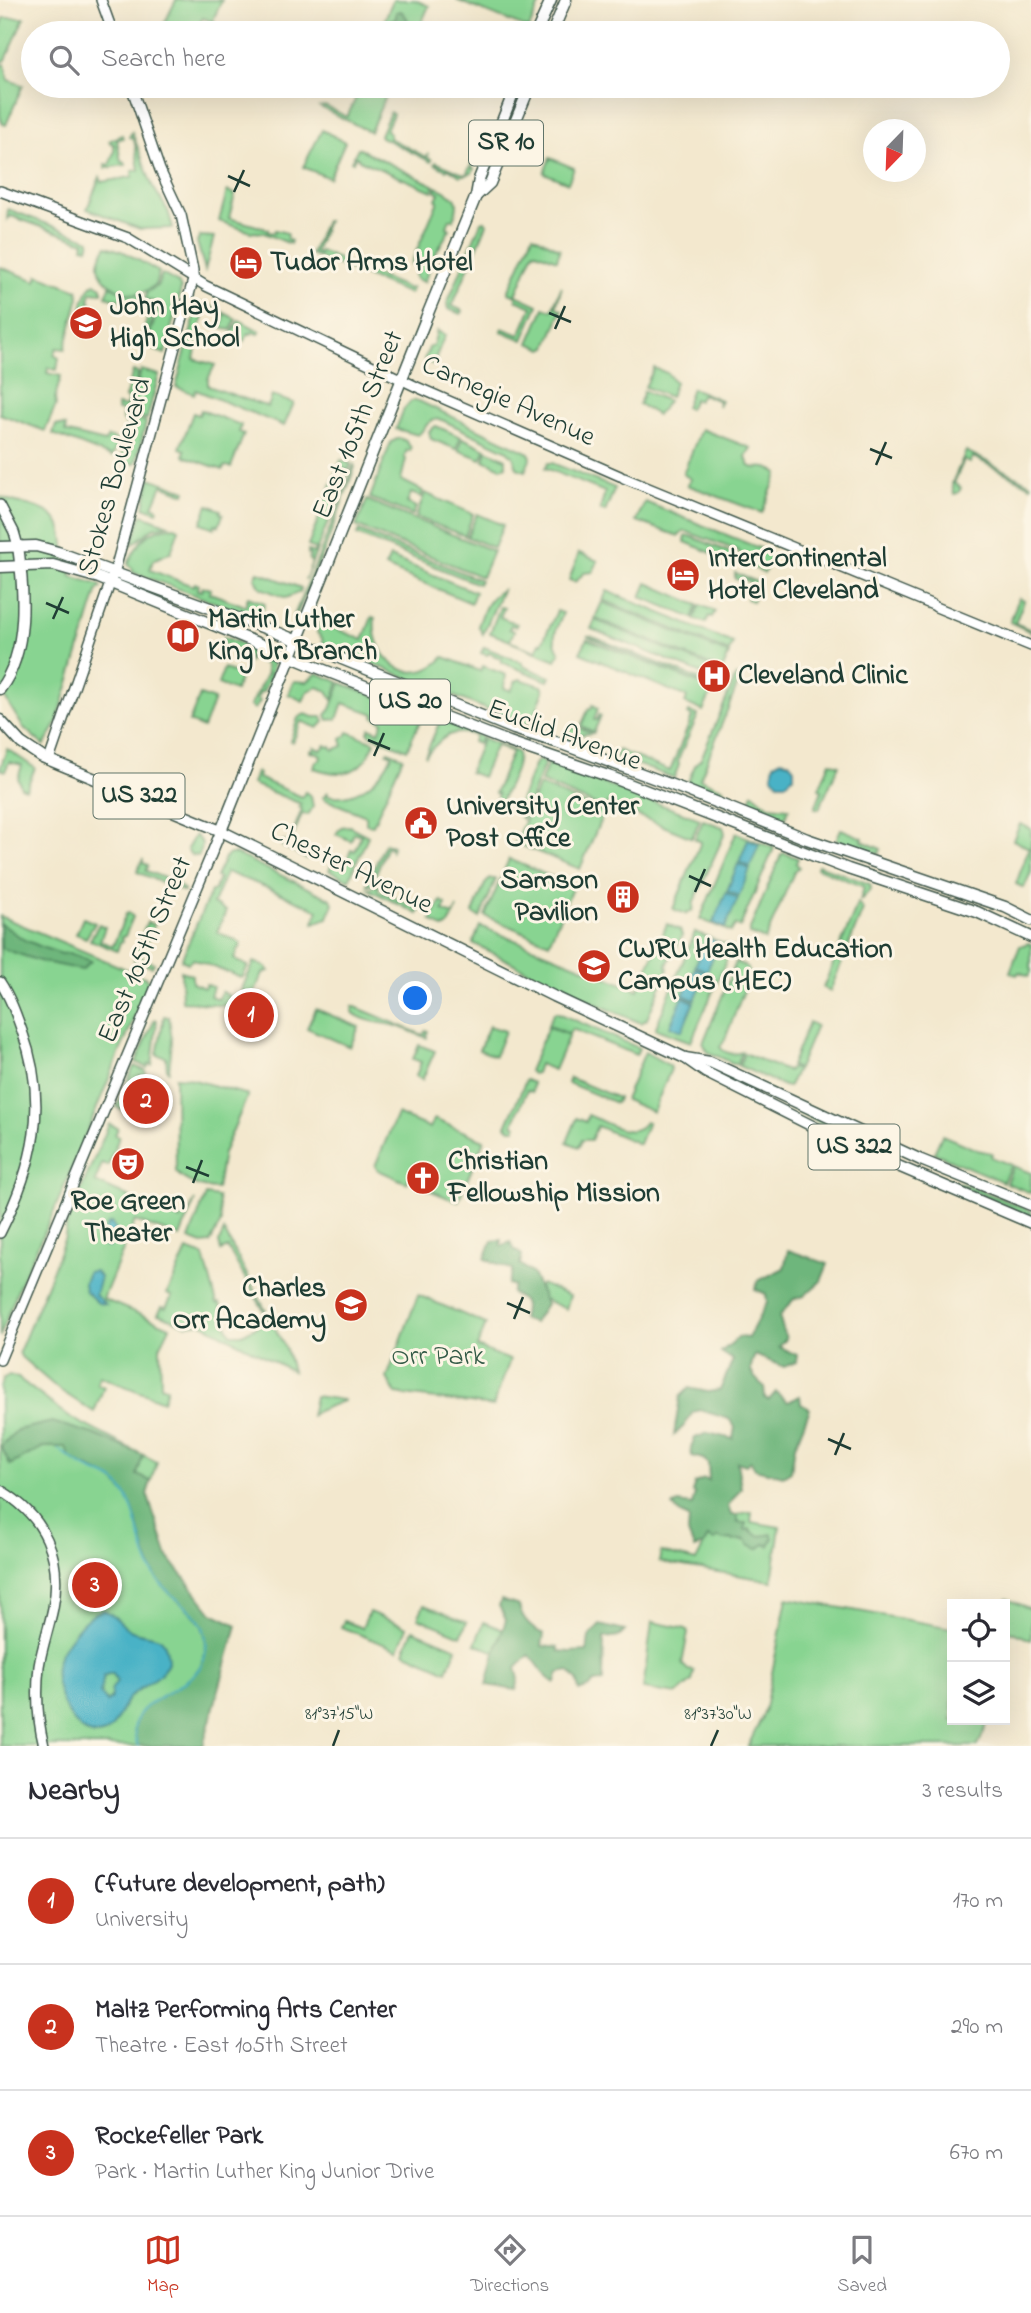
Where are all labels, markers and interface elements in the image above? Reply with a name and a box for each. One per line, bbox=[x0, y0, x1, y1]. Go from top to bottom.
search box bbox=[21, 21, 1010, 98]
icon: search bbox=[45, 41, 83, 79]
text: Search here bbox=[101, 41, 226, 79]
north arrow bbox=[863, 119, 926, 182]
road number: SR 10 bbox=[469, 120, 543, 166]
place label: Tudor Arms Hotel bbox=[270, 243, 473, 284]
hotel icon: Tudor Arms Hotel bbox=[227, 244, 265, 282]
place label: John Hay High School bbox=[110, 287, 240, 361]
school or university icon: John Hay High School bbox=[67, 304, 105, 342]
street label: East 105th Street bbox=[303, 325, 415, 525]
street label: Carnegie Avenue bbox=[415, 345, 602, 459]
street label: Stokes Boulevard bbox=[68, 373, 164, 581]
place label: InterContinental Hotel Cleveland bbox=[708, 539, 887, 612]
hotel icon: InterContinental Hotel Cleveland bbox=[664, 556, 702, 594]
place label: Martin Luther King Jr. Branch bbox=[208, 600, 377, 674]
library icon: Martin Luther King Jr. Branch bbox=[164, 617, 202, 655]
place label: Cleveland Clinic bbox=[738, 656, 908, 697]
hospital icon: Cleveland Clinic bbox=[695, 657, 733, 695]
road number: US 20 bbox=[370, 680, 450, 724]
street label: Euclid Avenue bbox=[481, 689, 647, 783]
road number: US 322 bbox=[94, 774, 184, 818]
place label: University Center Post Office bbox=[446, 787, 640, 860]
public building icon: University Center Post Office bbox=[402, 804, 440, 842]
street label: Chester Avenue bbox=[263, 812, 440, 926]
street label: East 105th Street bbox=[88, 850, 204, 1050]
place label: Samson Pavilion bbox=[501, 861, 598, 934]
building icon: Samson Pavilion bbox=[604, 878, 642, 916]
place label: CWRU Health Education Campus (HEC) bbox=[618, 930, 893, 1003]
school or university icon: CWRU Health Education Campus (HEC) bbox=[575, 947, 613, 985]
your location bbox=[398, 981, 432, 1015]
pin: 1 bbox=[228, 989, 274, 1041]
pin: 2 bbox=[123, 1075, 169, 1127]
road number: US 322 bbox=[808, 1124, 900, 1170]
place label: Christian Fellowship Mission bbox=[446, 1142, 660, 1215]
theatre icon: Roe Green Theater bbox=[109, 1145, 147, 1183]
church icon: Christian Fellowship Mission bbox=[404, 1159, 442, 1197]
place label: Roe Green Theater bbox=[71, 1182, 186, 1255]
place label: Charles Orr Academy bbox=[173, 1269, 326, 1342]
school or university icon: Charles Orr Academy bbox=[332, 1286, 370, 1324]
park label: Orr Park bbox=[391, 1337, 485, 1378]
pin: 3 bbox=[72, 1559, 118, 1611]
map controls bbox=[947, 1599, 1010, 1725]
button: locate bbox=[947, 1599, 1010, 1662]
button: layers bbox=[947, 1662, 1010, 1725]
text: 81°37'15"W bbox=[305, 1702, 373, 1728]
text: 81°37'30"W bbox=[684, 1702, 752, 1728]
text: Nearby bbox=[28, 1770, 120, 1814]
text: 3 results bbox=[922, 1775, 1003, 1808]
text: (future development, path) bbox=[95, 1866, 385, 1904]
text: 1 bbox=[47, 1885, 55, 1918]
text: 170 m bbox=[953, 1885, 1003, 1918]
text: University bbox=[95, 1904, 188, 1937]
text: Maltz Performing Arts Center bbox=[95, 1992, 396, 2030]
text: 2 bbox=[45, 2011, 57, 2044]
text: 290 m bbox=[951, 2011, 1003, 2044]
text: Theatre · East 105th Street bbox=[95, 2030, 348, 2063]
text: Rockefeller Park bbox=[95, 2118, 263, 2156]
text: 3 bbox=[46, 2137, 56, 2170]
text: 670 m bbox=[950, 2137, 1003, 2170]
text: Park · Martin Luther King Junior Drive bbox=[95, 2156, 434, 2189]
tab: Map bbox=[144, 2231, 182, 2300]
tab: Directions bbox=[470, 2231, 549, 2300]
tab: Saved bbox=[837, 2231, 887, 2300]

